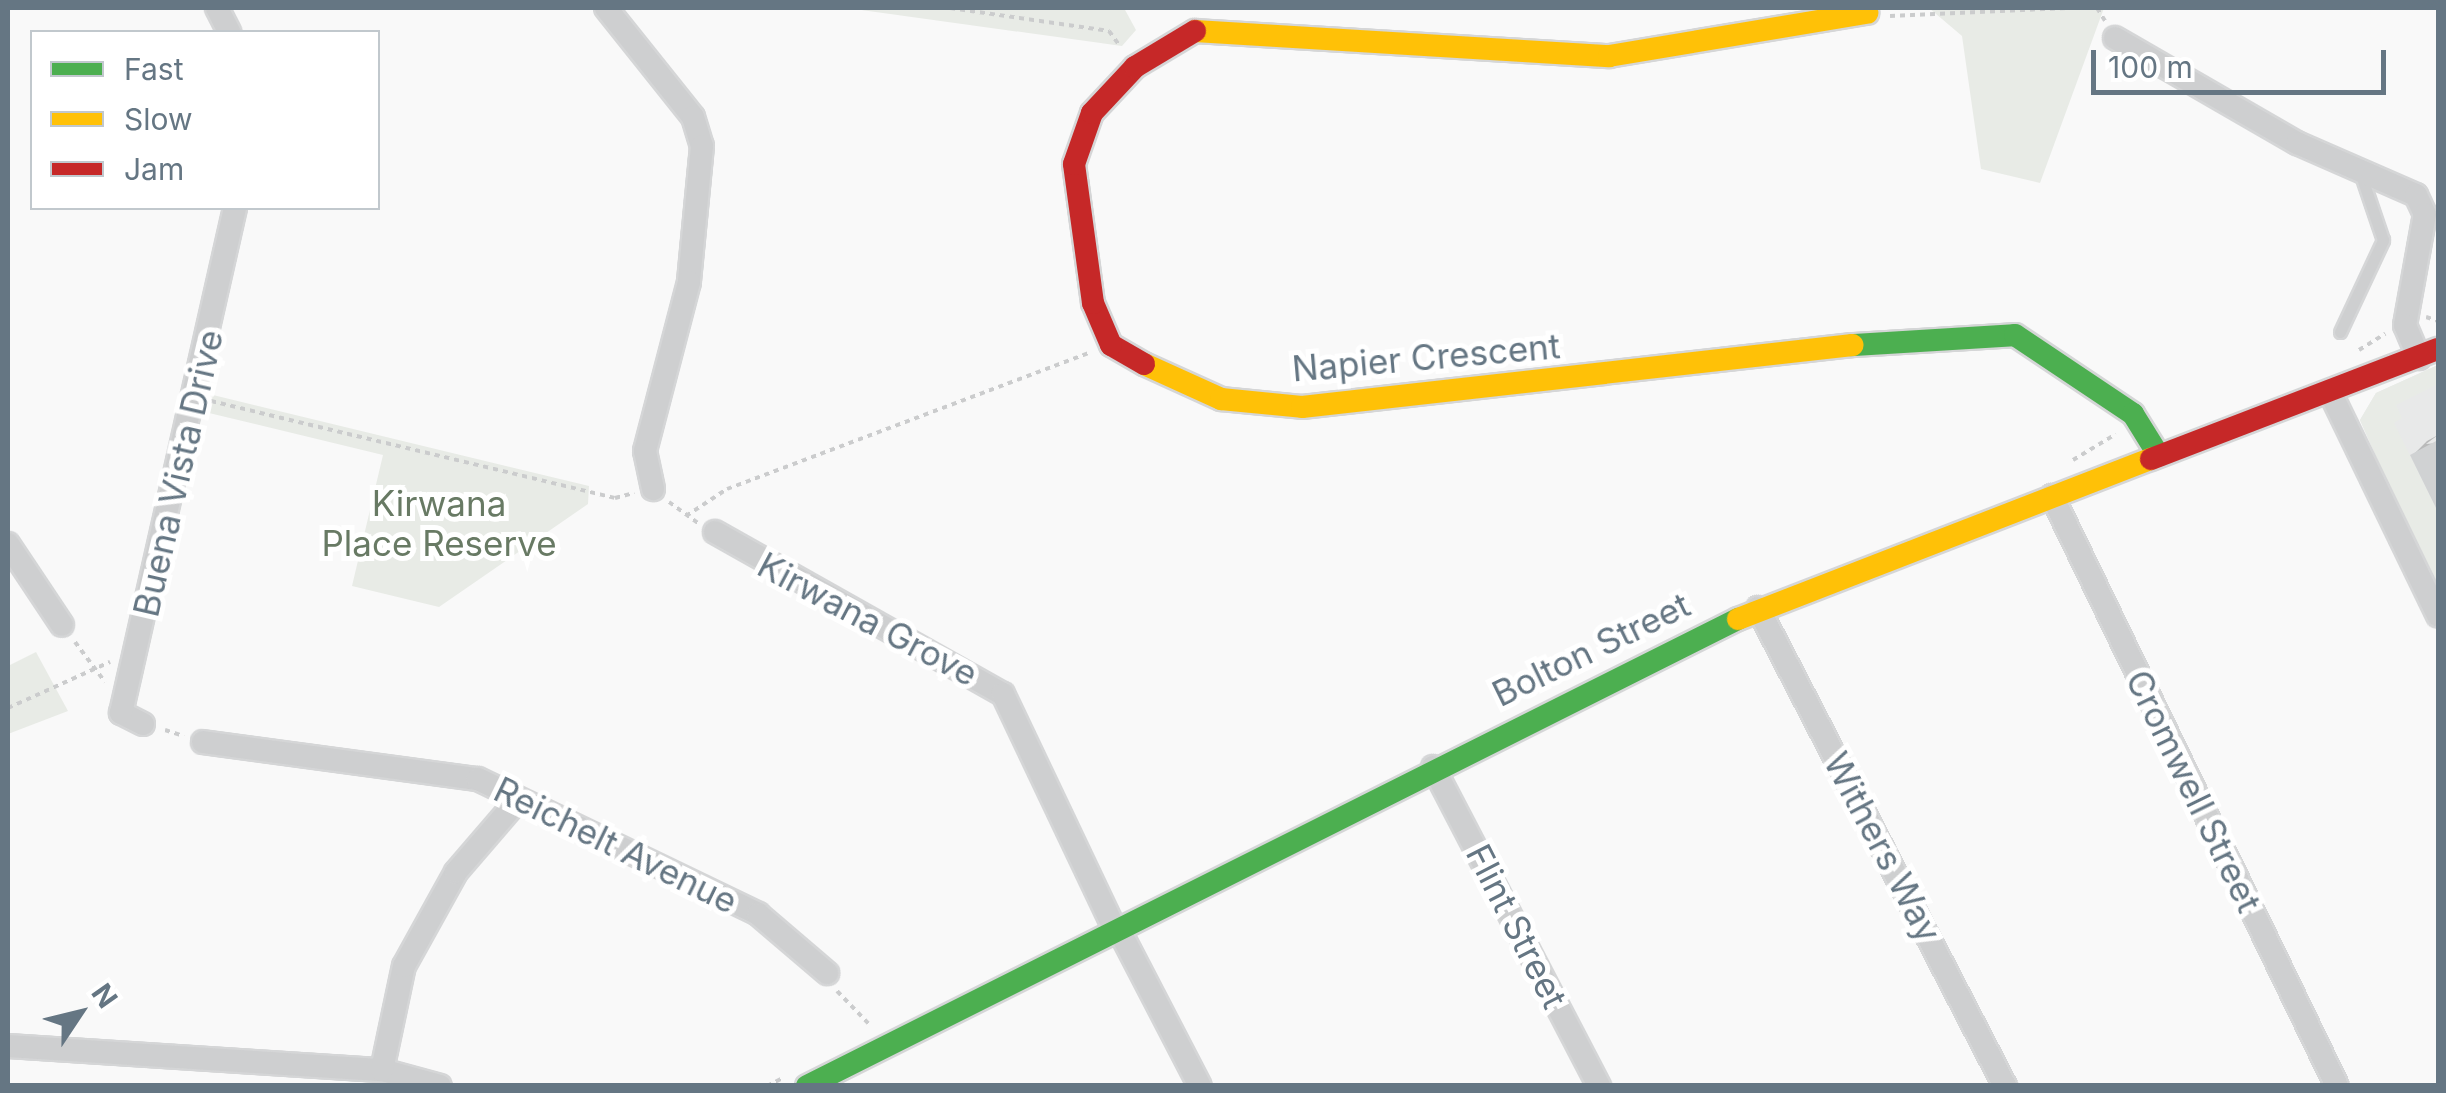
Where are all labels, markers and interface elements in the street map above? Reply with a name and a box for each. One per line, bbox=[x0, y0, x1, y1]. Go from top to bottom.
legend bbox=[30, 30, 380, 210]
scale bar bbox=[2096, 30, 2391, 92]
text: 100 m bbox=[2108, 49, 2193, 85]
text: Fast bbox=[124, 51, 183, 87]
text: Slow bbox=[124, 101, 193, 137]
text: Jam bbox=[124, 151, 184, 187]
street label: Napier Crescent bbox=[1290, 324, 1562, 390]
street label: Buena Vista Drive bbox=[125, 325, 231, 621]
park label: Kirwana Place Reserve bbox=[321, 482, 557, 564]
street label: Kirwana Grove bbox=[751, 543, 985, 695]
street label: Bolton Street bbox=[1486, 583, 1696, 715]
street label: Cromwell Street bbox=[2117, 663, 2271, 919]
street label: Withers Way bbox=[1816, 745, 1950, 949]
street label: Reichelt Avenue bbox=[488, 768, 744, 922]
street label: Flint Street bbox=[1458, 837, 1576, 1015]
north arrow bbox=[30, 963, 130, 1063]
text: N bbox=[85, 977, 125, 1014]

